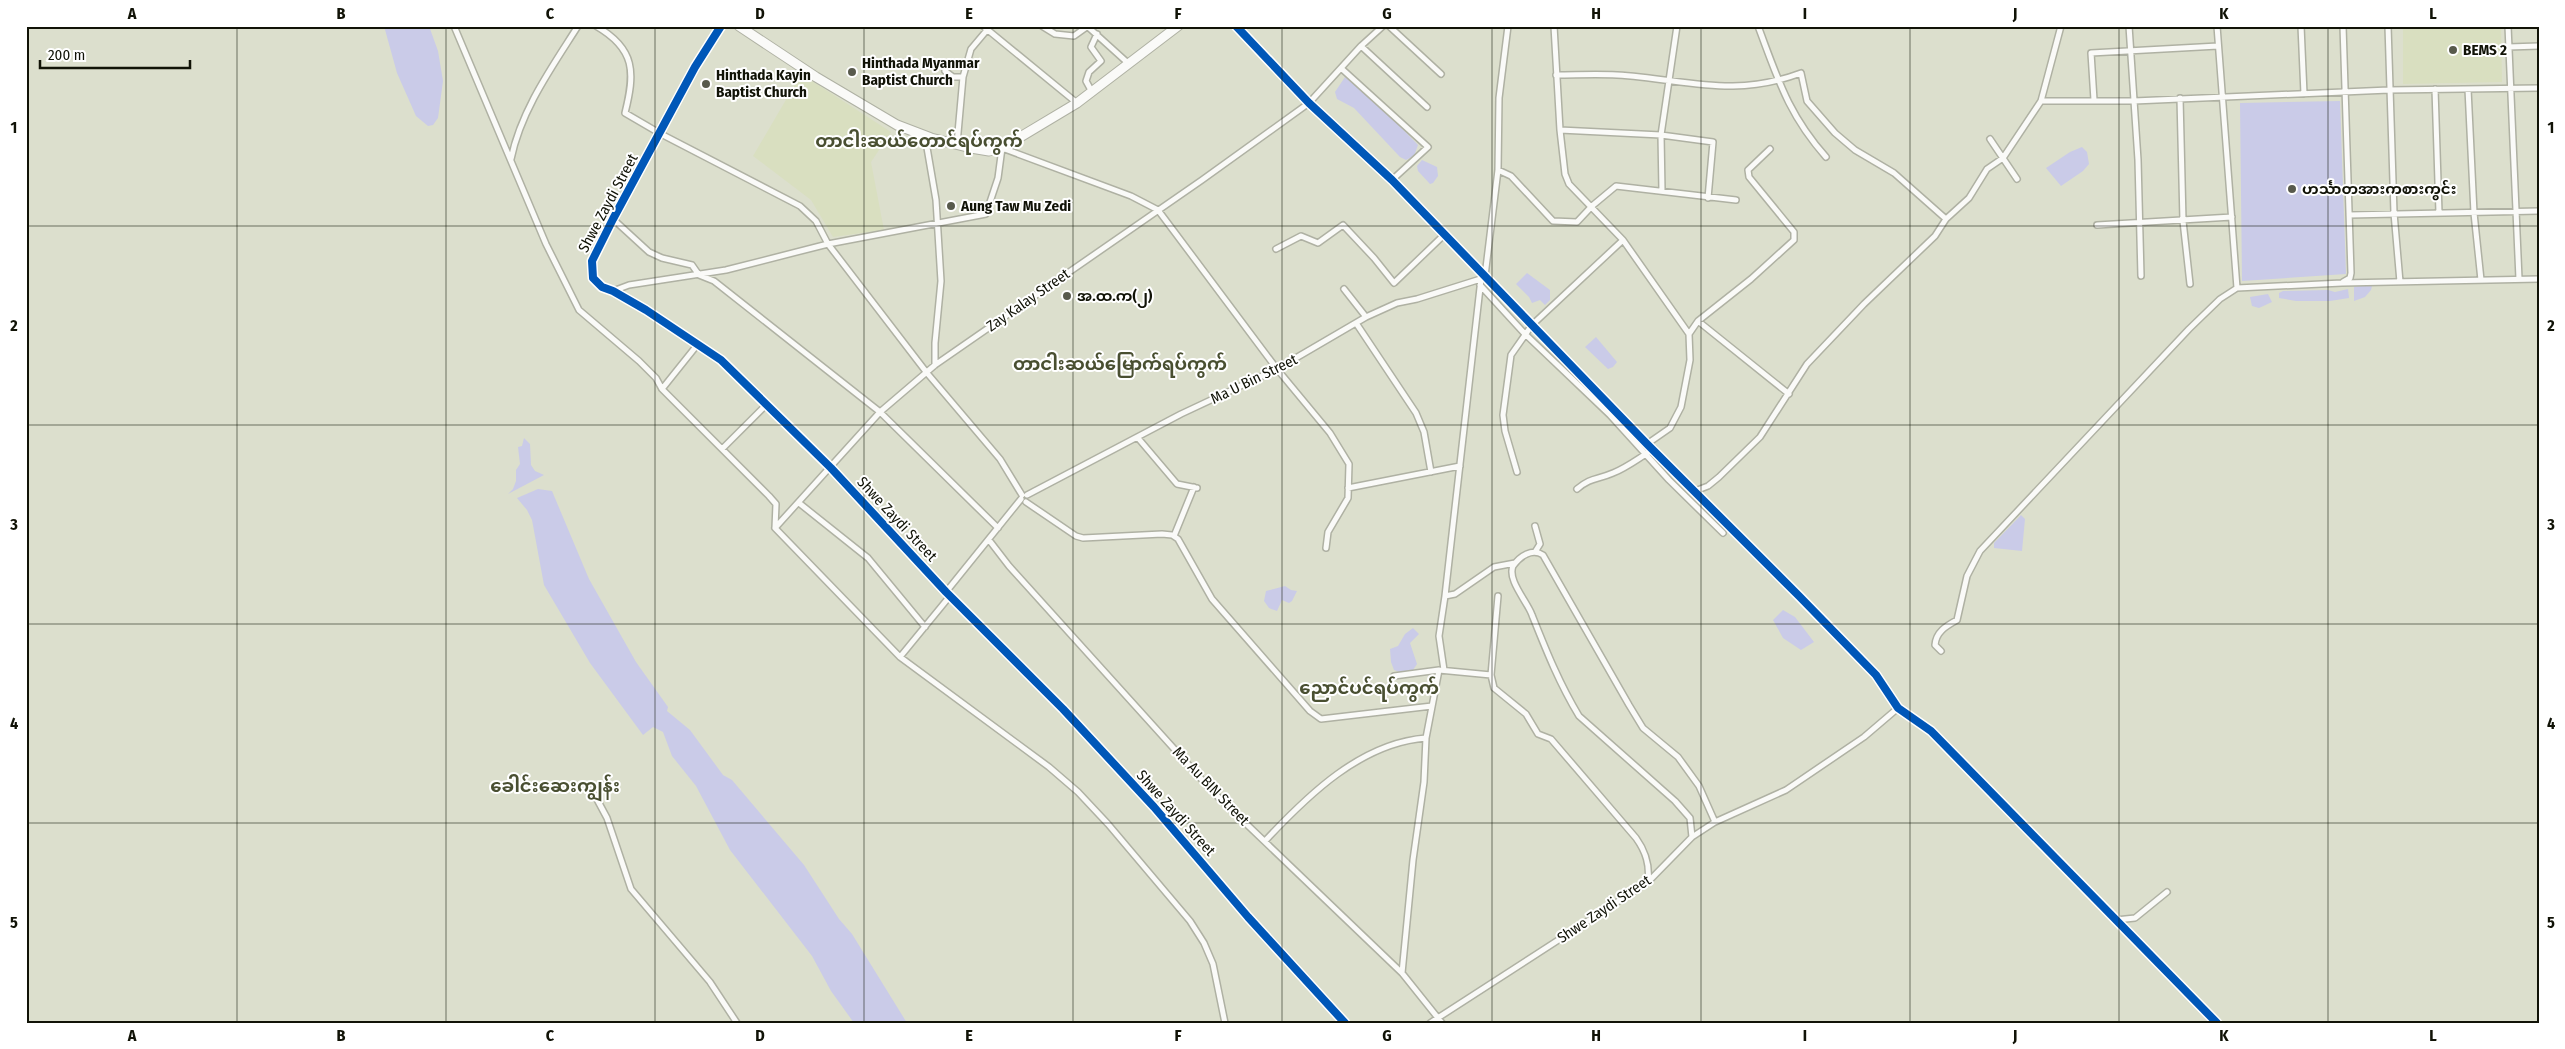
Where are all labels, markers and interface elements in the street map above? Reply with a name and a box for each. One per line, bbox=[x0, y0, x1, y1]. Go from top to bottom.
text: A bbox=[127, 4, 137, 23]
text: B bbox=[337, 4, 346, 23]
text: C bbox=[546, 4, 555, 23]
text: D bbox=[755, 4, 765, 23]
text: E bbox=[965, 4, 973, 23]
text: F bbox=[1174, 4, 1182, 23]
text: G bbox=[1382, 4, 1392, 23]
text: H bbox=[1591, 4, 1601, 23]
text: I bbox=[1803, 4, 1807, 23]
text: J bbox=[2012, 4, 2017, 23]
text: K bbox=[2219, 4, 2229, 23]
text: L bbox=[2429, 4, 2437, 23]
scale bar bbox=[40, 38, 190, 70]
place label: BEMS 2 bbox=[2463, 41, 2507, 59]
marker: BEMS 2 bbox=[2447, 44, 2459, 56]
text: 200 m bbox=[48, 46, 85, 64]
place label: Hinthada Myanmar Baptist Church bbox=[862, 54, 980, 89]
place label: Hinthada Kayin Baptist Church bbox=[716, 66, 811, 101]
marker: Hinthada Myanmar Baptist Church bbox=[846, 66, 858, 78]
marker: Hinthada Kayin Baptist Church bbox=[700, 78, 712, 90]
text: 1 bbox=[11, 118, 17, 137]
text: 1 bbox=[2548, 118, 2554, 137]
district label: တာငါးဆယ်တောင်ရပ်ကွက် bbox=[815, 129, 1023, 155]
street label: Shwe Zaydi Street bbox=[574, 151, 642, 255]
place label: ဟင်္သာတအားကစားကွင်း bbox=[2302, 179, 2456, 201]
marker: ဟင်္သာတအားကစားကွင်း bbox=[2286, 183, 2298, 195]
place label: Aung Taw Mu Zedi bbox=[960, 197, 1071, 215]
marker: Aung Taw Mu Zedi bbox=[945, 200, 957, 212]
street label: Zay Kalay Street bbox=[983, 265, 1073, 335]
place label: အ.ထ.က(၂) bbox=[1077, 287, 1153, 308]
marker: အ.ထ.က(၂) bbox=[1061, 290, 1073, 302]
text: 2 bbox=[9, 316, 18, 335]
text: 2 bbox=[2546, 316, 2555, 335]
street label: Ma U Bin Street bbox=[1208, 350, 1300, 408]
district label: တာငါးဆယ်မြောက်ရပ်ကွက် bbox=[1013, 352, 1227, 378]
street label: Shwe Zaydi Street bbox=[853, 473, 941, 565]
text: 3 bbox=[9, 515, 18, 534]
text: 3 bbox=[2546, 515, 2555, 534]
district label: ညောင်ပင်ရပ်ကွက် bbox=[1299, 676, 1439, 702]
text: 4 bbox=[10, 714, 18, 733]
text: 4 bbox=[2547, 714, 2555, 733]
street label: Ma Au BIN Street bbox=[1169, 743, 1253, 829]
street label: Shwe Zaydi Street bbox=[1133, 766, 1219, 860]
district label: ခေါင်းဆေးကျွန်း bbox=[490, 774, 620, 802]
street label: Shwe Zaydi Street bbox=[1554, 871, 1654, 947]
text: 5 bbox=[10, 913, 18, 932]
text: 5 bbox=[2547, 913, 2555, 932]
text: A bbox=[127, 1026, 137, 1045]
text: B bbox=[337, 1026, 346, 1045]
text: C bbox=[546, 1026, 555, 1045]
text: D bbox=[755, 1026, 765, 1045]
text: E bbox=[965, 1026, 973, 1045]
text: F bbox=[1174, 1026, 1182, 1045]
text: G bbox=[1382, 1026, 1392, 1045]
text: H bbox=[1591, 1026, 1601, 1045]
text: I bbox=[1803, 1026, 1807, 1045]
text: J bbox=[2012, 1026, 2017, 1045]
text: K bbox=[2219, 1026, 2229, 1045]
text: L bbox=[2429, 1026, 2437, 1045]

